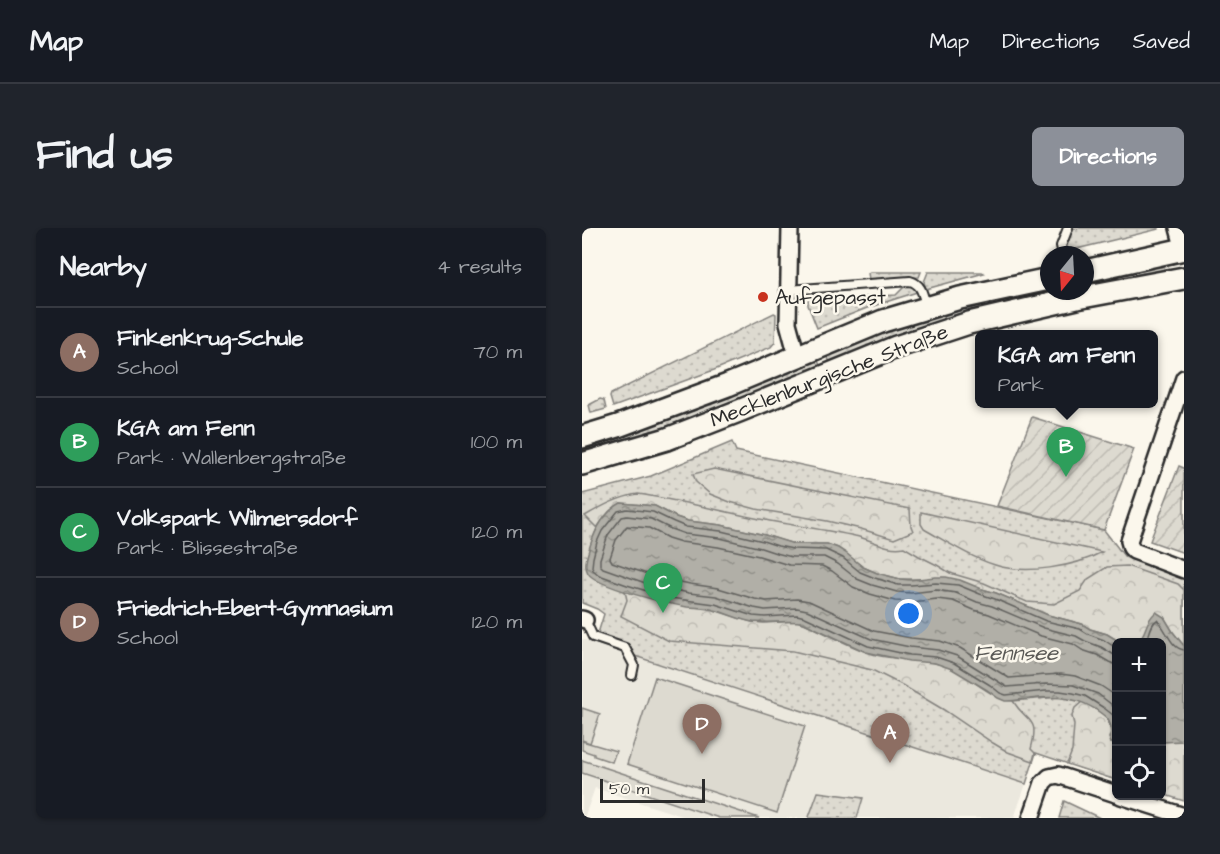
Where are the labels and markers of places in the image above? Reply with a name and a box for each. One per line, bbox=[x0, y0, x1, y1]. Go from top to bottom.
place label: Aufgepasst bbox=[775, 283, 886, 314]
marker: Aufgepasst bbox=[756, 290, 770, 304]
pin: B bbox=[1046, 428, 1086, 477]
pin: C bbox=[644, 564, 682, 613]
pin: D bbox=[682, 704, 722, 754]
pin: A bbox=[870, 714, 910, 763]

